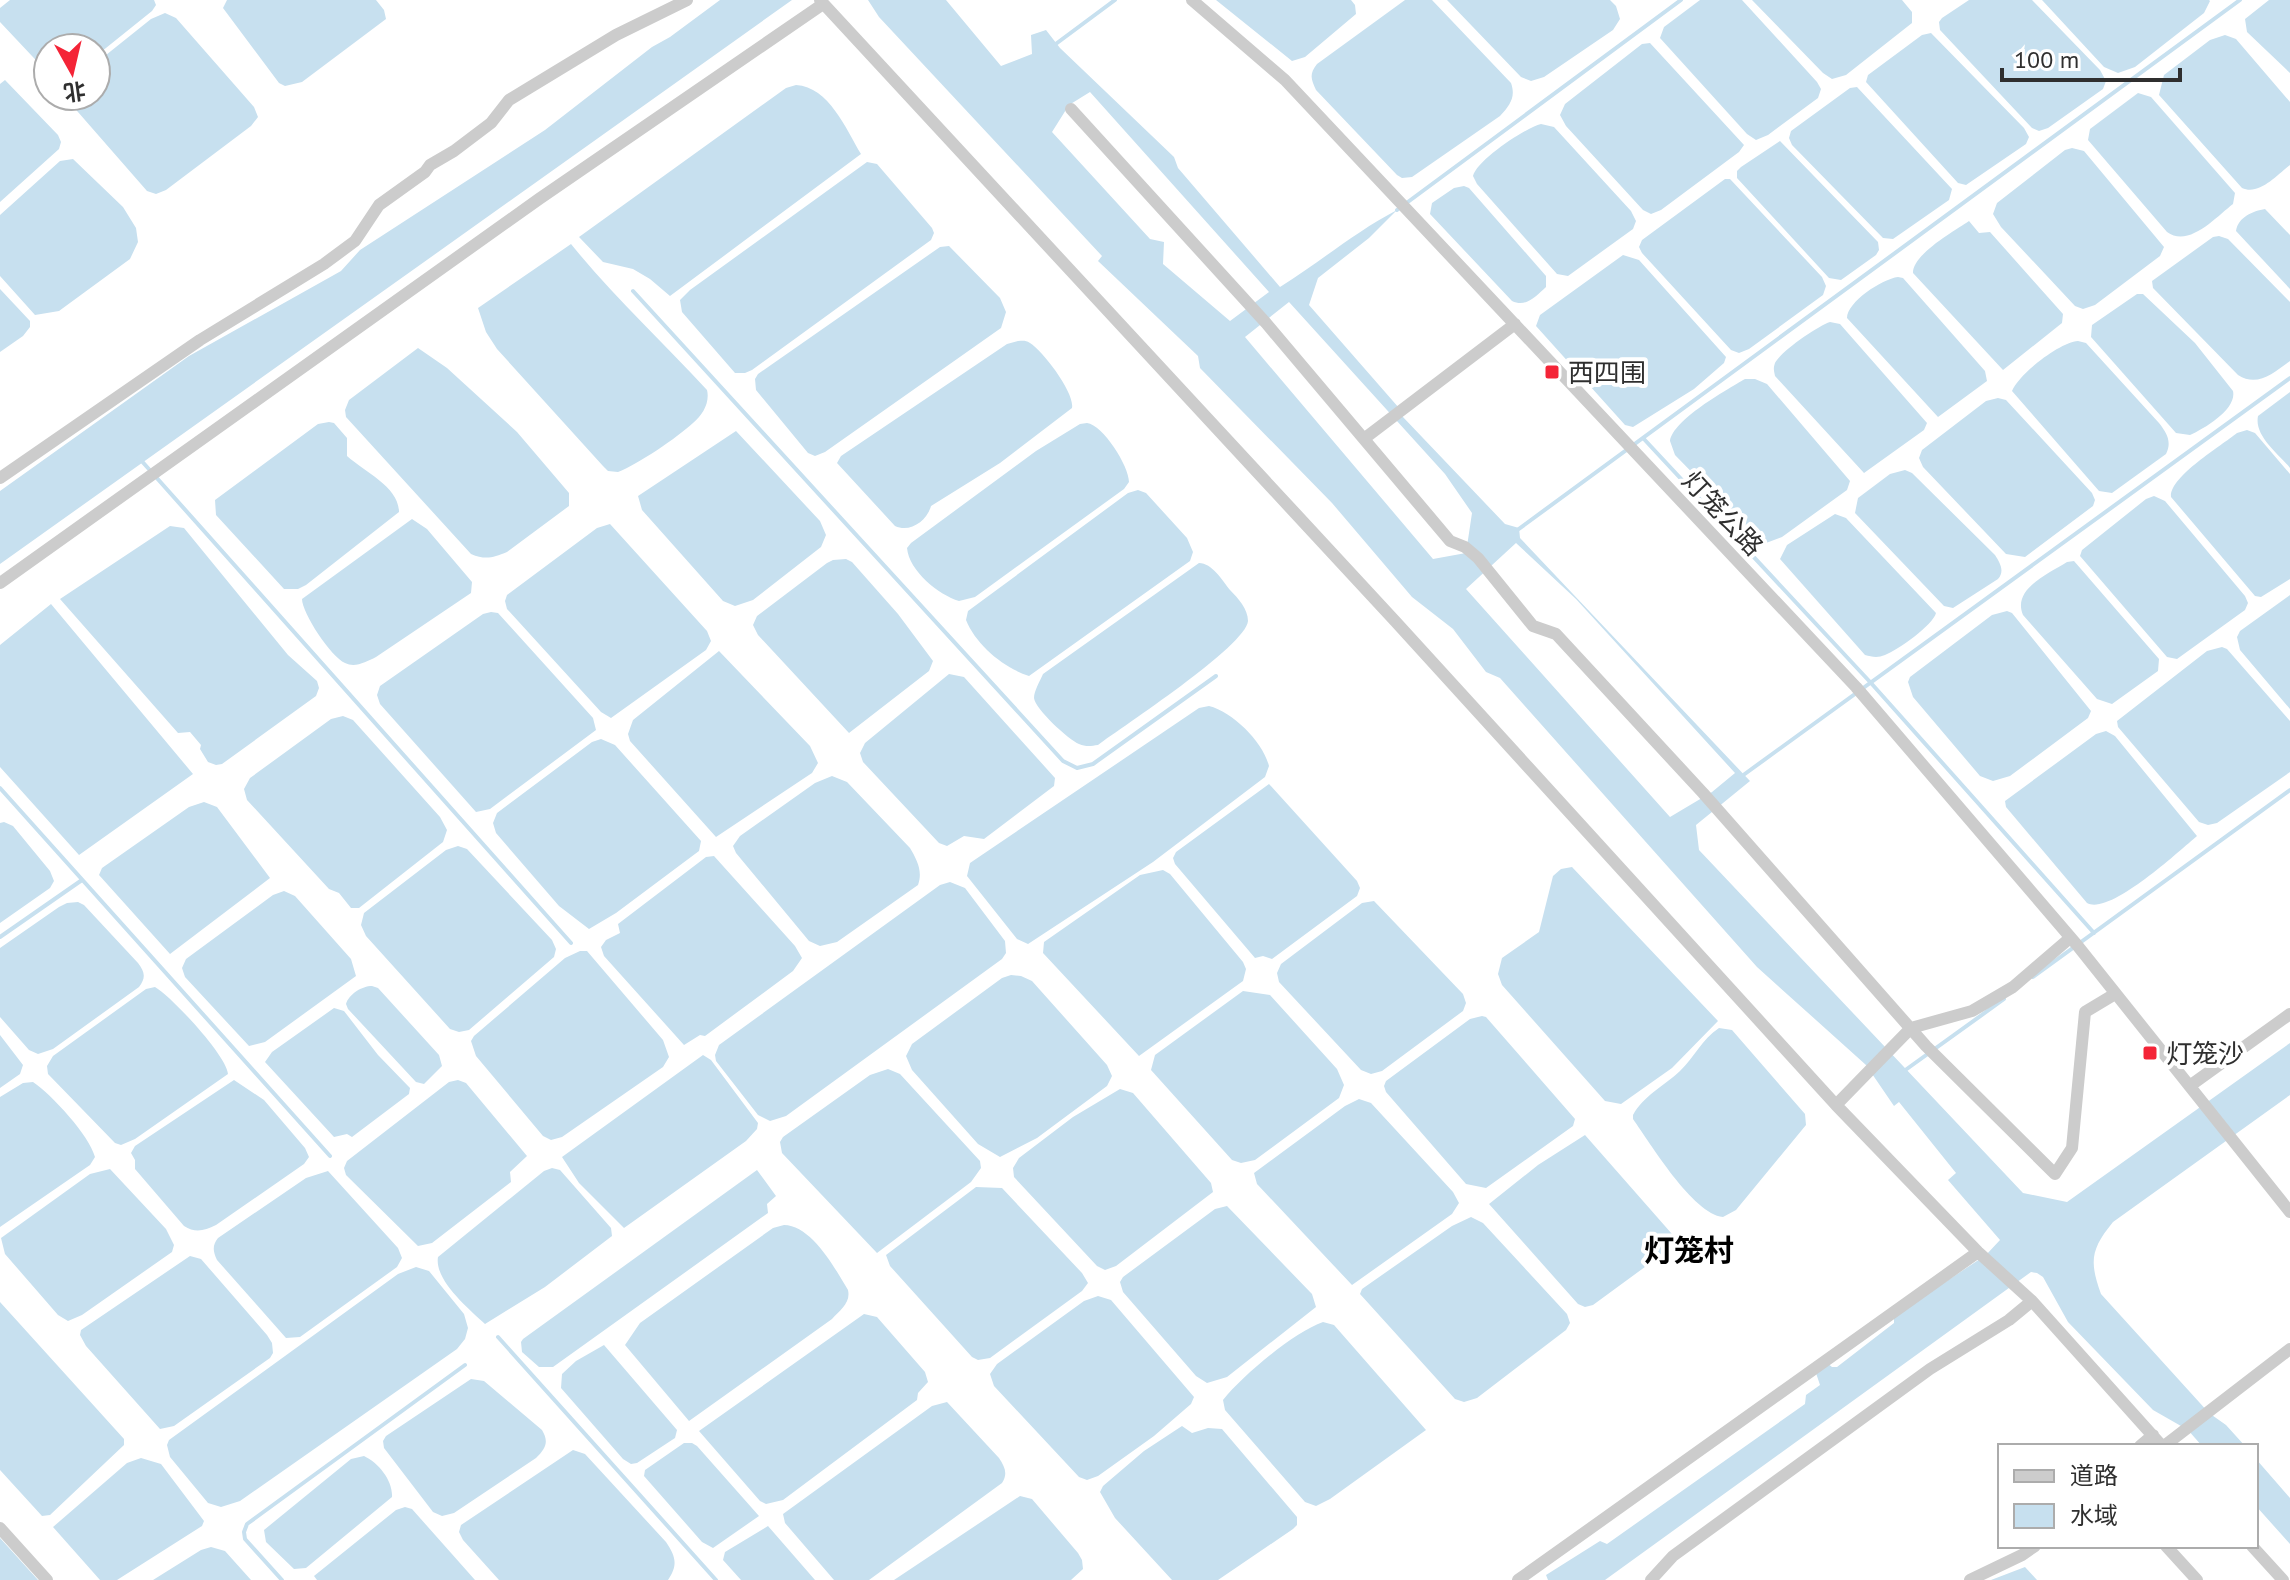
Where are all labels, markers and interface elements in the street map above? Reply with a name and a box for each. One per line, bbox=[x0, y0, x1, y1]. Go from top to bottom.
north arrow bbox=[32, 32, 112, 112]
scale bar bbox=[2002, 32, 2180, 82]
text: 100 m bbox=[2014, 44, 2079, 75]
text: 北 bbox=[62, 76, 88, 107]
place label: 西四围 bbox=[1568, 356, 1646, 389]
marker: 西四围 bbox=[1543, 363, 1561, 381]
street label: 灯笼公路 bbox=[1675, 464, 1771, 562]
place label: 灯笼沙 bbox=[2166, 1037, 2244, 1070]
marker: 灯笼沙 bbox=[2141, 1044, 2159, 1062]
district label: 灯笼村 bbox=[1644, 1230, 1734, 1269]
legend bbox=[1998, 1444, 2258, 1548]
text: 道路 bbox=[2070, 1460, 2118, 1491]
text: 水域 bbox=[2070, 1500, 2118, 1531]

